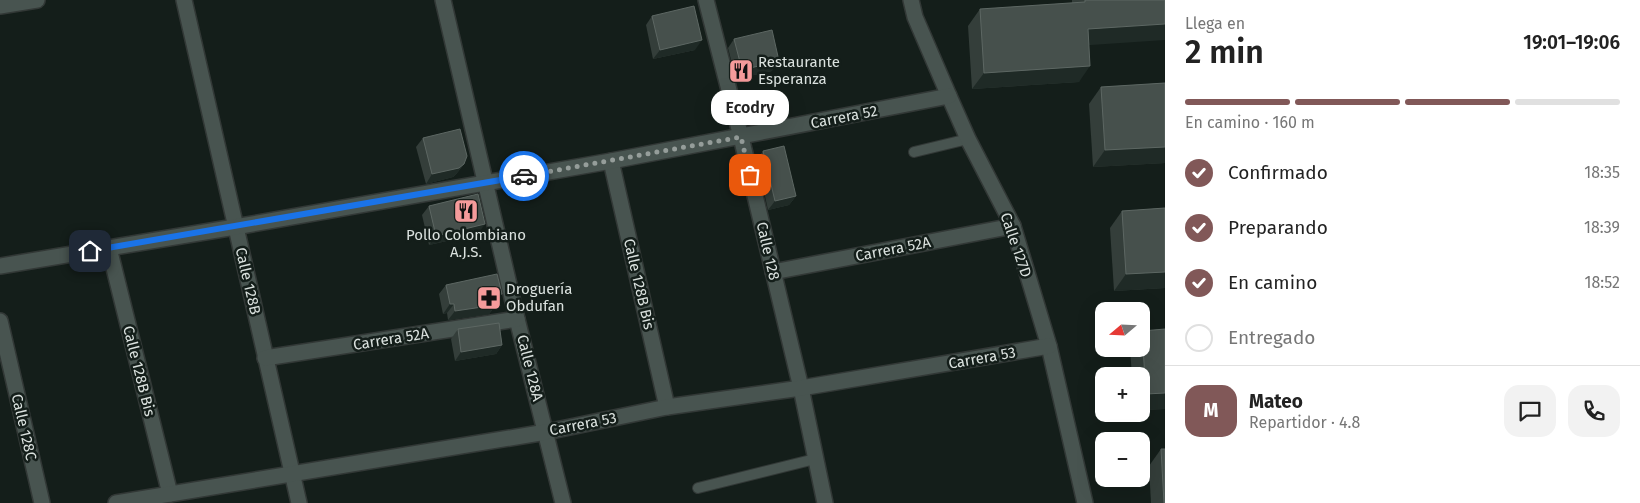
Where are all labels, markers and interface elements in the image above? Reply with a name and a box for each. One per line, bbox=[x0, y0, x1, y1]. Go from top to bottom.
text: Llega en bbox=[1185, 14, 1245, 33]
text: 19:01–19:06 bbox=[1523, 31, 1620, 54]
text: 2 min bbox=[1185, 33, 1264, 71]
place label: Restaurante Esperanza bbox=[758, 53, 840, 88]
restaurant icon: Restaurante Esperanza bbox=[728, 58, 754, 84]
callout: Ecodry bbox=[711, 90, 789, 125]
text: Ecodry bbox=[726, 98, 774, 117]
street label: Carrera 52 bbox=[809, 102, 879, 132]
text: En camino · 160 m bbox=[1185, 113, 1315, 132]
courier bbox=[499, 151, 549, 201]
pin bbox=[729, 154, 771, 196]
icon: check bbox=[1185, 159, 1213, 187]
icon: bag bbox=[736, 161, 764, 189]
text: Confirmado bbox=[1228, 161, 1328, 184]
icon: car bbox=[510, 162, 538, 190]
text: 18:35 bbox=[1584, 163, 1620, 182]
restaurant icon: Pollo Colombiano A.J.S. bbox=[453, 198, 479, 224]
street label: Calle 127D bbox=[997, 210, 1035, 280]
icon: check bbox=[1185, 214, 1213, 242]
text: Preparando bbox=[1228, 216, 1328, 239]
text: 18:39 bbox=[1584, 218, 1620, 237]
street label: Calle 128 bbox=[753, 220, 783, 282]
place label: Pollo Colombiano A.J.S. bbox=[406, 226, 526, 261]
pin bbox=[69, 230, 111, 272]
street label: Carrera 52A bbox=[854, 233, 933, 265]
icon: home bbox=[76, 237, 104, 265]
street label: Calle 128B Bis bbox=[620, 237, 658, 331]
street label: Calle 128B bbox=[232, 246, 264, 316]
icon: check bbox=[1185, 269, 1213, 297]
text: En camino bbox=[1228, 271, 1317, 294]
text: 18:52 bbox=[1585, 273, 1620, 292]
place label: Droguería Obdufan bbox=[506, 280, 573, 315]
pharmacy icon: Droguería Obdufan bbox=[476, 285, 502, 311]
north arrow bbox=[1095, 302, 1150, 358]
map controls bbox=[1095, 302, 1150, 487]
street label: Calle 128B Bis bbox=[119, 324, 159, 418]
street label: Carrera 52A bbox=[352, 324, 431, 354]
text: Entregado bbox=[1228, 326, 1315, 349]
street label: Calle 128A bbox=[513, 333, 547, 404]
street label: Carrera 53 bbox=[947, 343, 1017, 373]
button: + bbox=[1095, 367, 1150, 422]
button: chat bbox=[1504, 385, 1556, 437]
button: phone bbox=[1568, 385, 1620, 437]
text: Mateo bbox=[1249, 390, 1303, 413]
street label: Calle 128C bbox=[8, 392, 41, 463]
text: M bbox=[1204, 399, 1218, 422]
street label: Carrera 53 bbox=[548, 409, 618, 439]
text: Repartidor · 4.8 bbox=[1249, 413, 1360, 432]
button: − bbox=[1095, 432, 1150, 487]

